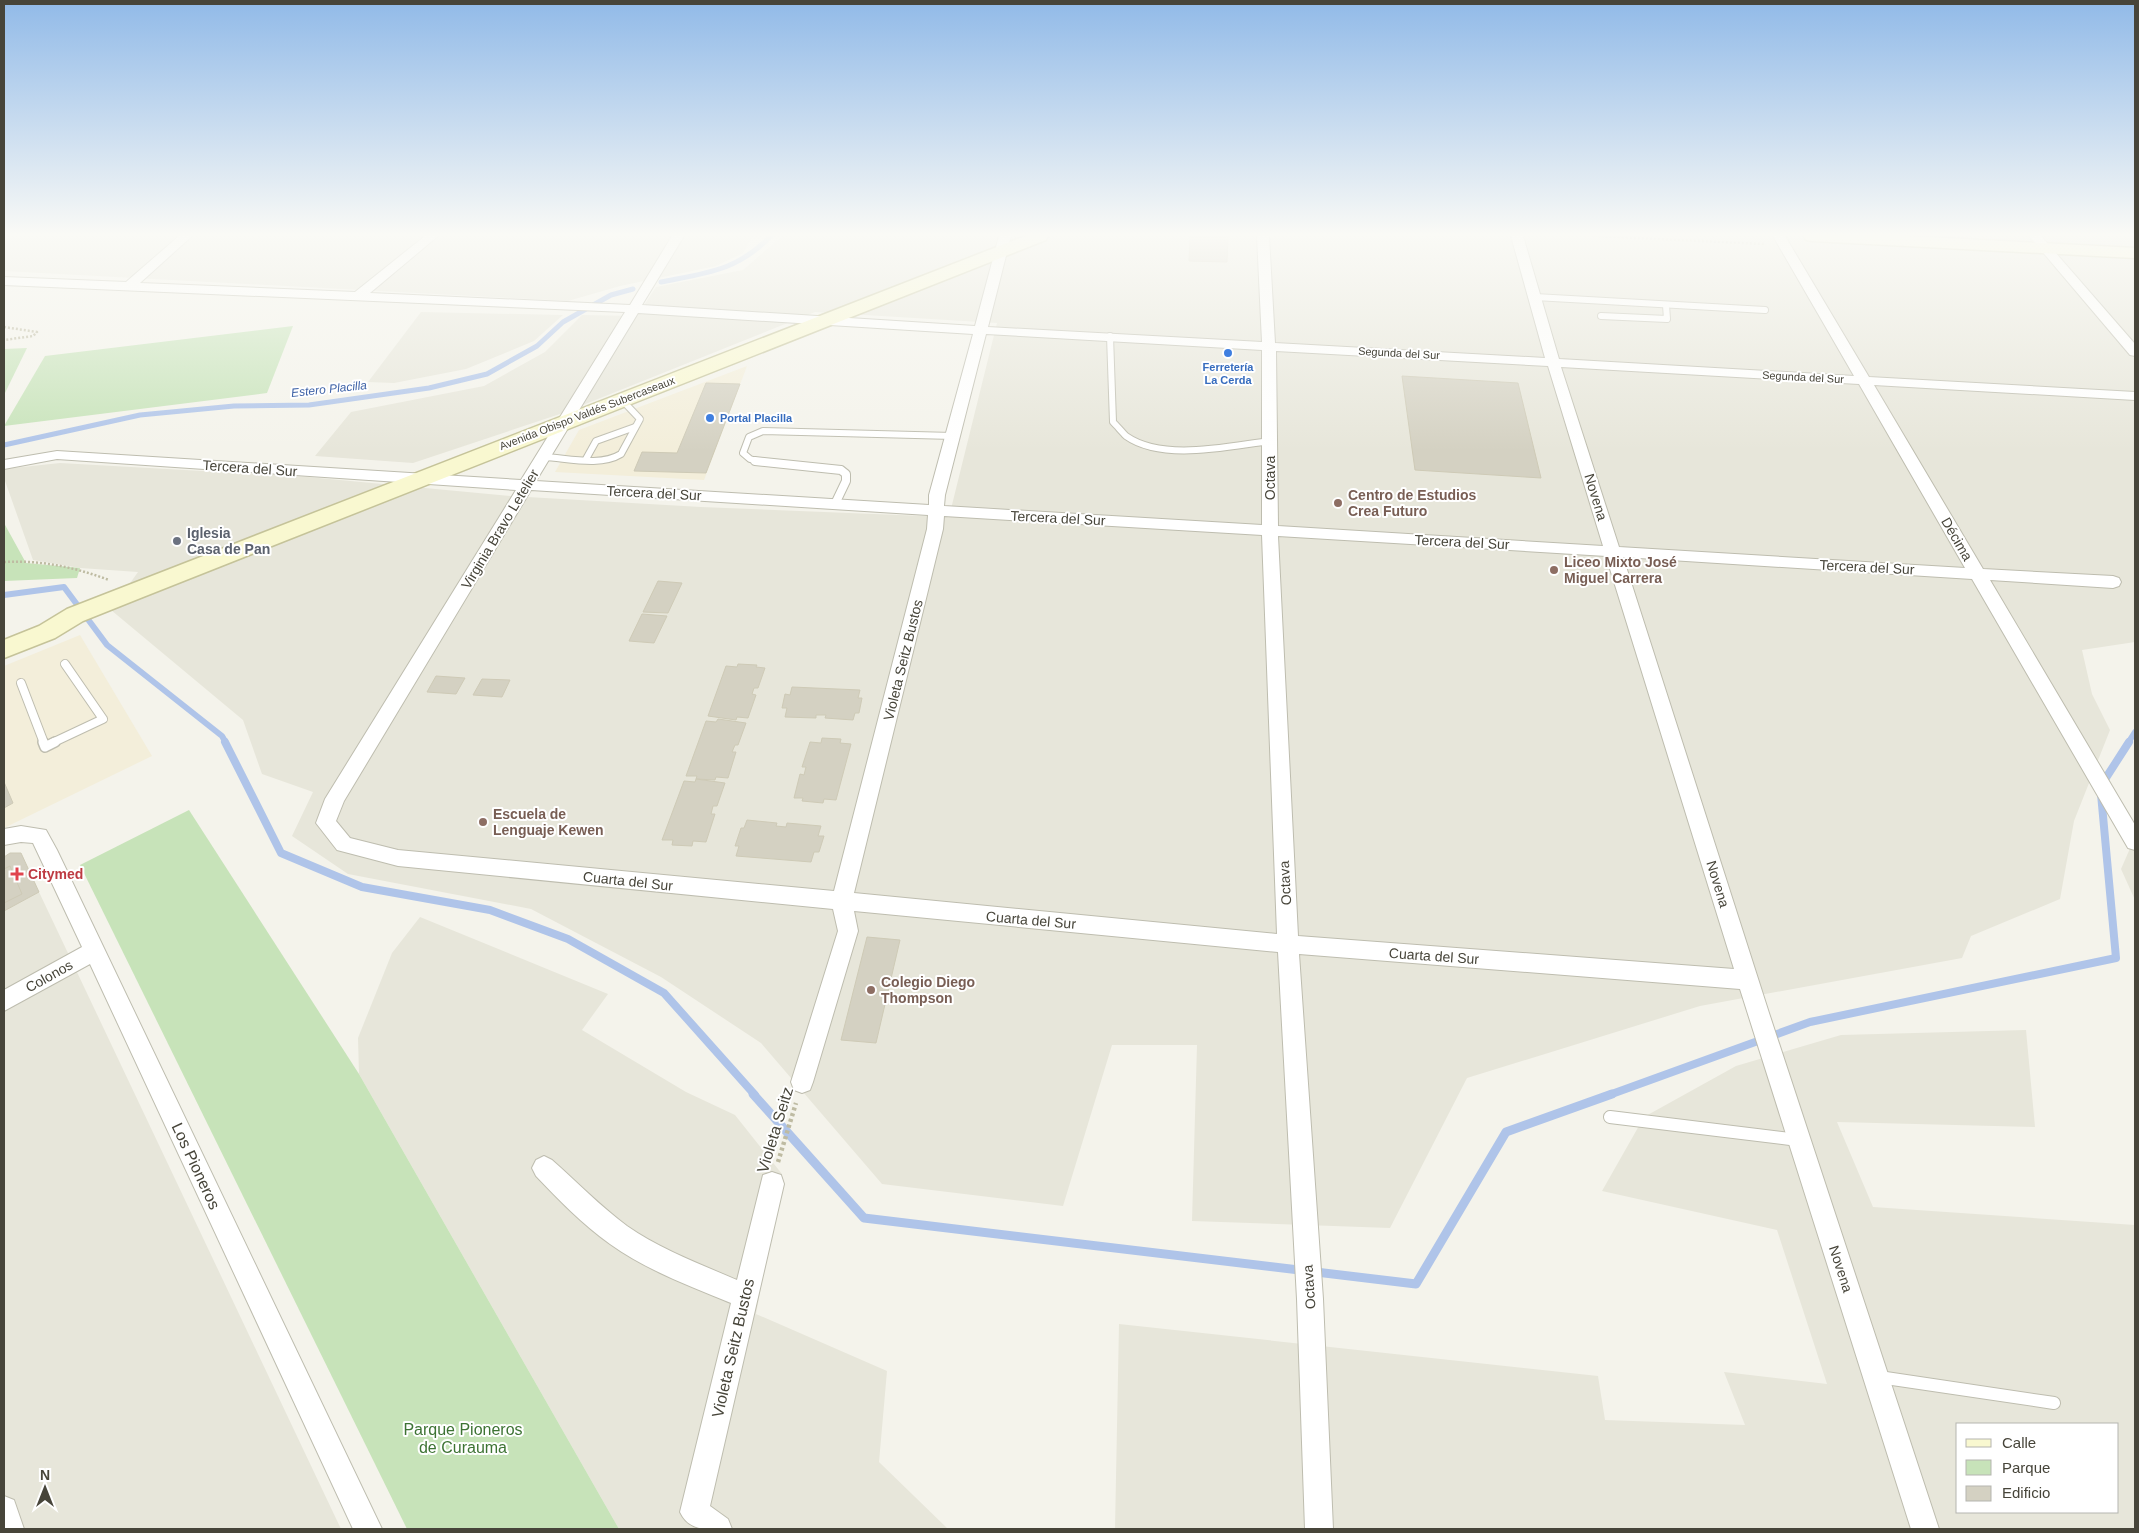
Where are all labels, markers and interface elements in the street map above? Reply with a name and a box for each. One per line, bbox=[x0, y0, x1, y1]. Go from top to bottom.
street label: Segunda del Sur bbox=[1358, 345, 1441, 361]
marker: Ferretería La Cerda bbox=[1222, 347, 1234, 359]
place label: Ferretería La Cerda bbox=[1203, 361, 1254, 386]
street label: Segunda del Sur bbox=[1762, 369, 1845, 385]
street label: Avenida Obispo Valdés Subercaseaux bbox=[498, 374, 677, 452]
water label: Estero Placilla bbox=[290, 378, 368, 400]
marker: Portal Placilla bbox=[704, 412, 716, 424]
place label: Portal Placilla bbox=[720, 412, 793, 424]
street label: Octava bbox=[1262, 456, 1278, 500]
street label: Tercera del Sur bbox=[202, 457, 298, 479]
street label: Virginia Bravo Letelier bbox=[458, 466, 542, 592]
street label: Novena bbox=[1581, 472, 1611, 523]
street label: Tercera del Sur bbox=[606, 483, 702, 503]
place label: Centro de Estudios Crea Futuro bbox=[1348, 487, 1477, 519]
marker: Centro de Estudios Crea Futuro bbox=[1332, 497, 1344, 509]
street label: Tercera del Sur bbox=[1010, 508, 1106, 528]
street label: Décima bbox=[1938, 514, 1976, 564]
place label: Iglesia Casa de Pan bbox=[187, 525, 270, 557]
street label: Tercera del Sur bbox=[1414, 532, 1510, 552]
marker: Iglesia Casa de Pan bbox=[171, 535, 183, 547]
place label: Liceo Mixto José Miguel Carrera bbox=[1564, 554, 1677, 586]
street label: Tercera del Sur bbox=[1819, 557, 1915, 577]
marker: Liceo Mixto José Miguel Carrera bbox=[1548, 564, 1560, 576]
street label: Violeta Seitz Bustos bbox=[880, 598, 926, 722]
place label: Escuela de Lenguaje Kewen bbox=[493, 806, 603, 838]
marker: Escuela de Lenguaje Kewen bbox=[477, 816, 489, 828]
street label: Novena bbox=[1703, 859, 1733, 910]
street label: Octava bbox=[1276, 860, 1294, 906]
place label: Citymed bbox=[28, 866, 83, 882]
marker: Citymed bbox=[10, 867, 24, 881]
street label: Cuarta del Sur bbox=[582, 868, 674, 894]
street label: Cuarta del Sur bbox=[985, 908, 1077, 932]
street label: Cuarta del Sur bbox=[1388, 945, 1480, 967]
street label: Colonos bbox=[23, 957, 75, 995]
place label: Colegio Diego Thompson bbox=[881, 974, 975, 1006]
marker: Colegio Diego Thompson bbox=[865, 984, 877, 996]
street label: Violeta Seitz bbox=[754, 1085, 796, 1175]
street label: Los Pioneros bbox=[169, 1120, 223, 1212]
street label: Novena bbox=[1826, 1244, 1856, 1295]
street label: Octava bbox=[1299, 1264, 1319, 1310]
street label: Violeta Seitz Bustos bbox=[709, 1277, 757, 1419]
park label: Parque Pioneros de Curauma bbox=[403, 1421, 523, 1456]
legend bbox=[1956, 1423, 2119, 1513]
text: Calle bbox=[2002, 1434, 2036, 1451]
text: Parque bbox=[2002, 1459, 2050, 1476]
north arrow bbox=[20, 1463, 70, 1513]
text: N bbox=[40, 1467, 50, 1483]
text: Edificio bbox=[2002, 1484, 2050, 1501]

